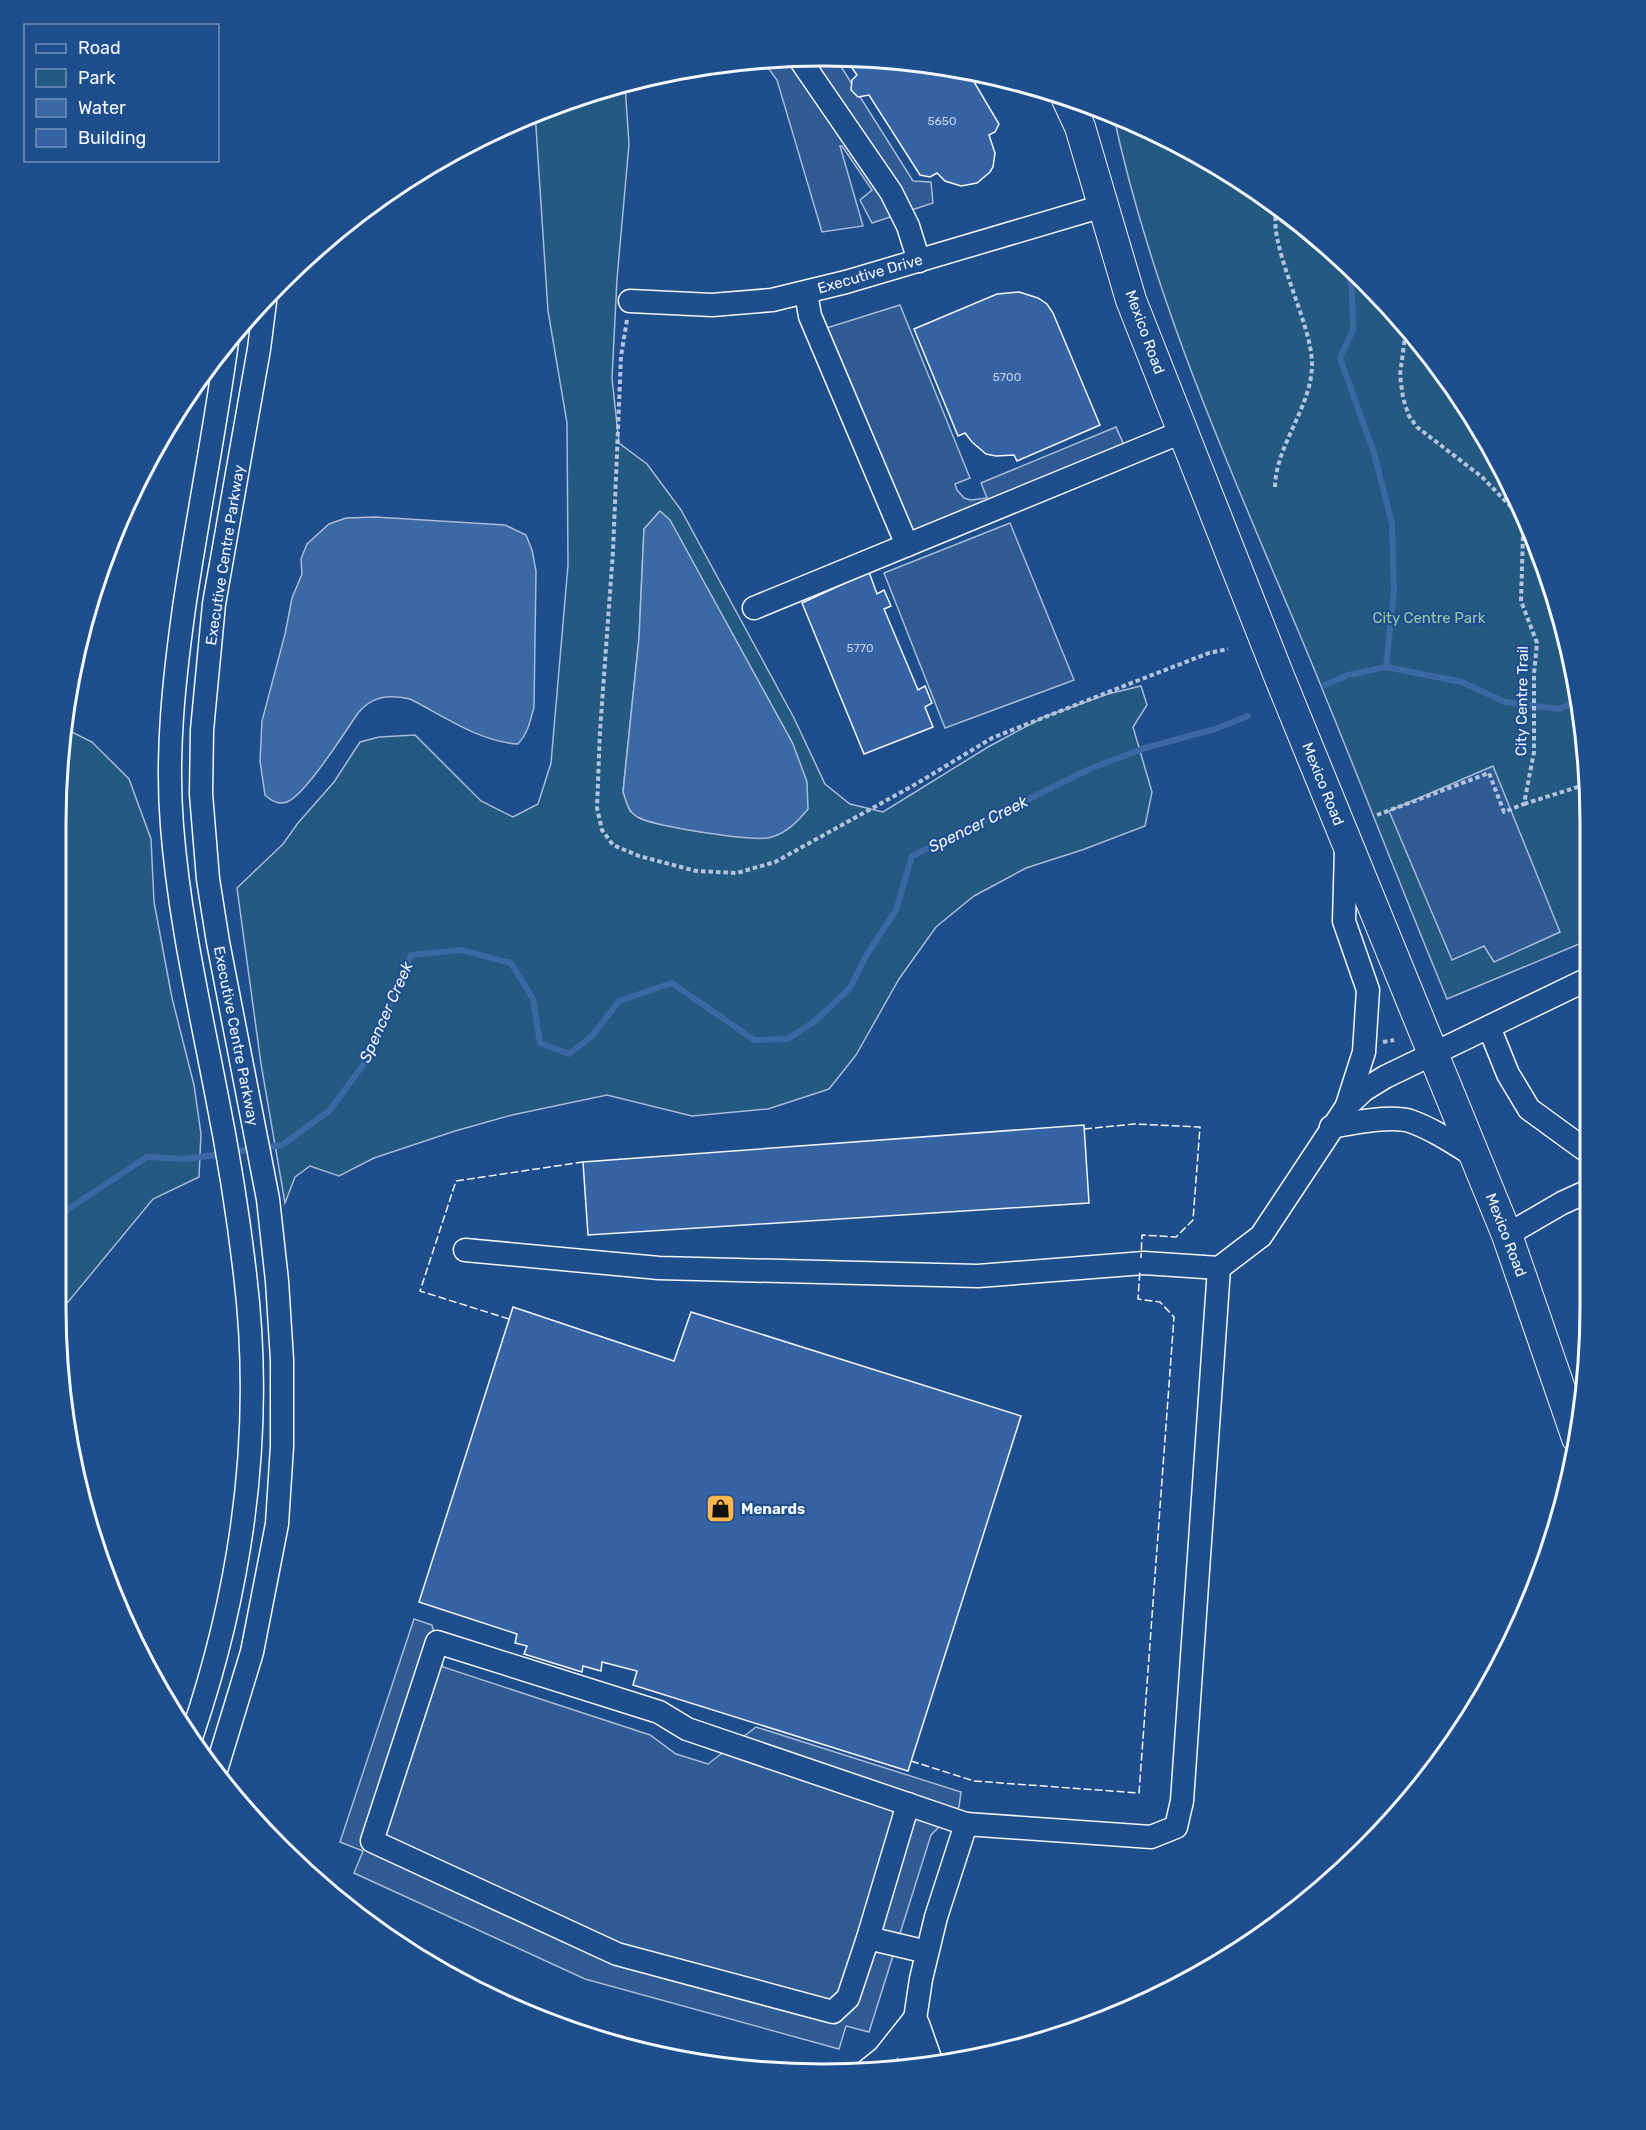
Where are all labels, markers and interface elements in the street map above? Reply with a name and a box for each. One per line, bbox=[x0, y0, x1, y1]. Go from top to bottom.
legend bbox=[24, 24, 219, 162]
text: Road bbox=[78, 37, 121, 59]
text: Park bbox=[78, 67, 116, 89]
text: Water bbox=[78, 97, 126, 119]
house number: 5650 bbox=[927, 114, 957, 128]
text: Building bbox=[78, 127, 146, 149]
street label: Executive Drive bbox=[815, 250, 925, 298]
street label: Mexico Road bbox=[1121, 288, 1169, 376]
house number: 5700 bbox=[993, 370, 1021, 384]
street label: Executive Centre Parkway bbox=[202, 463, 248, 647]
park label: City Centre Park bbox=[1372, 609, 1486, 627]
house number: 5770 bbox=[846, 641, 874, 655]
street label: City Centre Trail bbox=[1512, 646, 1532, 756]
street label: Mexico Road bbox=[1298, 740, 1348, 828]
water label: Spencer Creek bbox=[925, 791, 1031, 856]
street label: Executive Centre Parkway bbox=[210, 945, 262, 1127]
water label: Spencer Creek bbox=[355, 958, 417, 1065]
street label: Mexico Road bbox=[1482, 1191, 1530, 1279]
shop icon: Menards bbox=[704, 1493, 736, 1525]
place label: Menards bbox=[741, 1500, 805, 1518]

